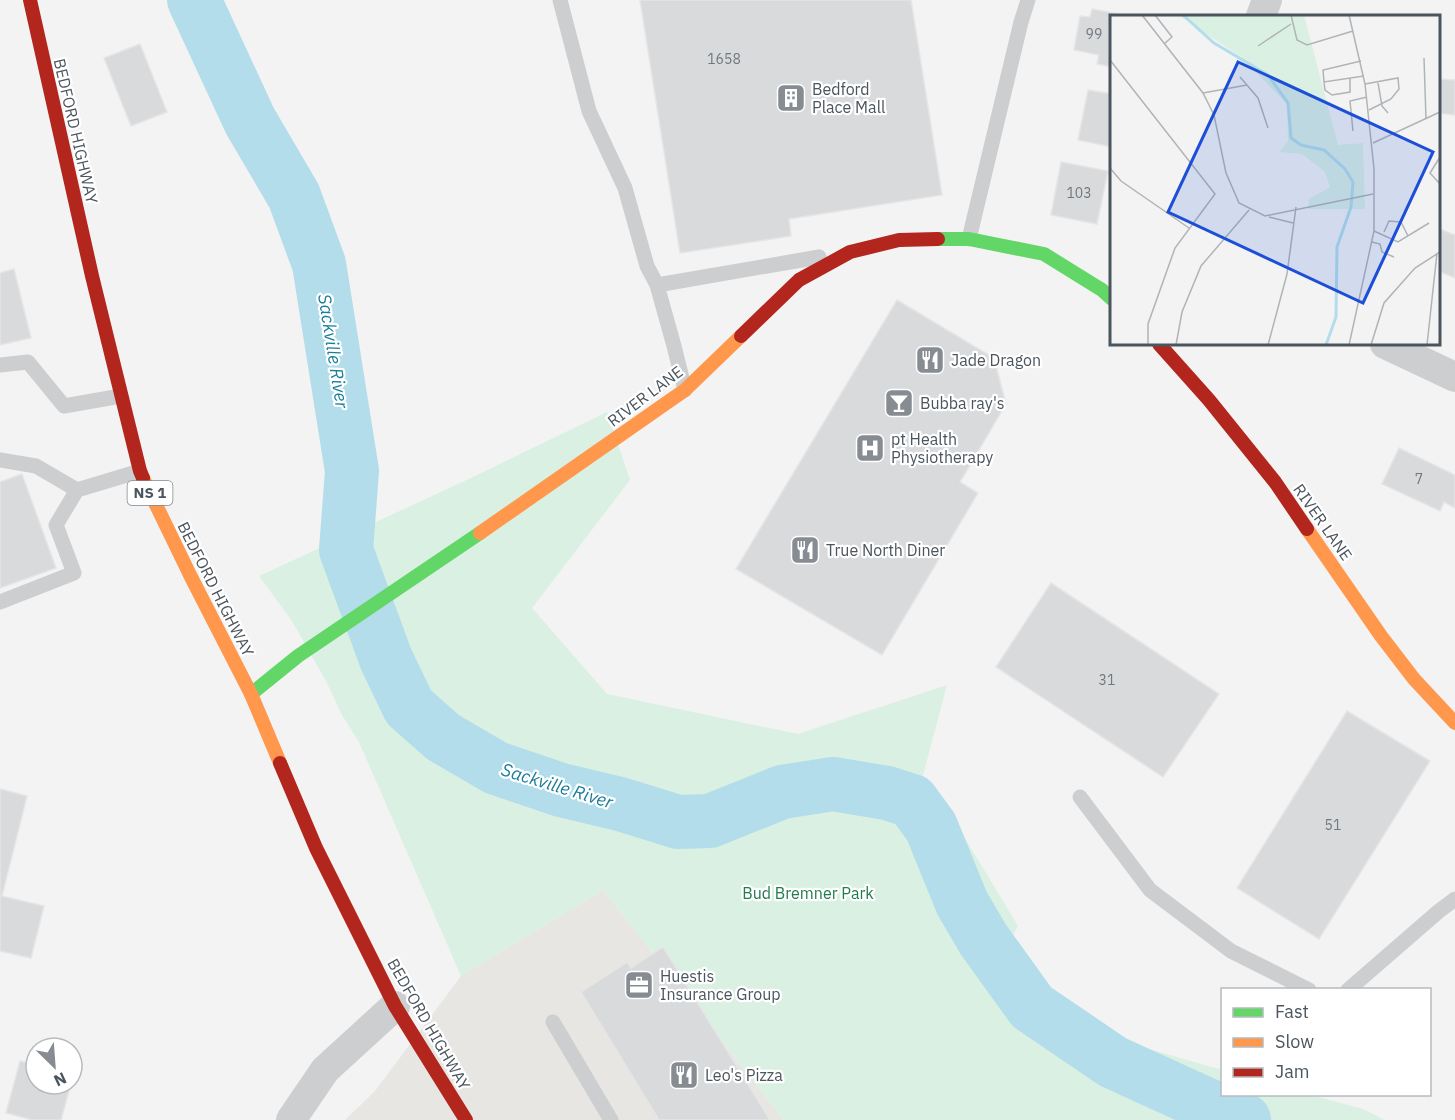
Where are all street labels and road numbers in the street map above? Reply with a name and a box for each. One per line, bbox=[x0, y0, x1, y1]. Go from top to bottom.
street label: BEDFORD HIGHWAY bbox=[50, 56, 103, 206]
street label: RIVER LANE bbox=[603, 361, 687, 431]
street label: RIVER LANE bbox=[1289, 480, 1357, 564]
road number: NS 1 bbox=[128, 481, 172, 505]
street label: BEDFORD HIGHWAY bbox=[173, 518, 259, 660]
street label: BEDFORD HIGHWAY bbox=[383, 955, 475, 1094]

